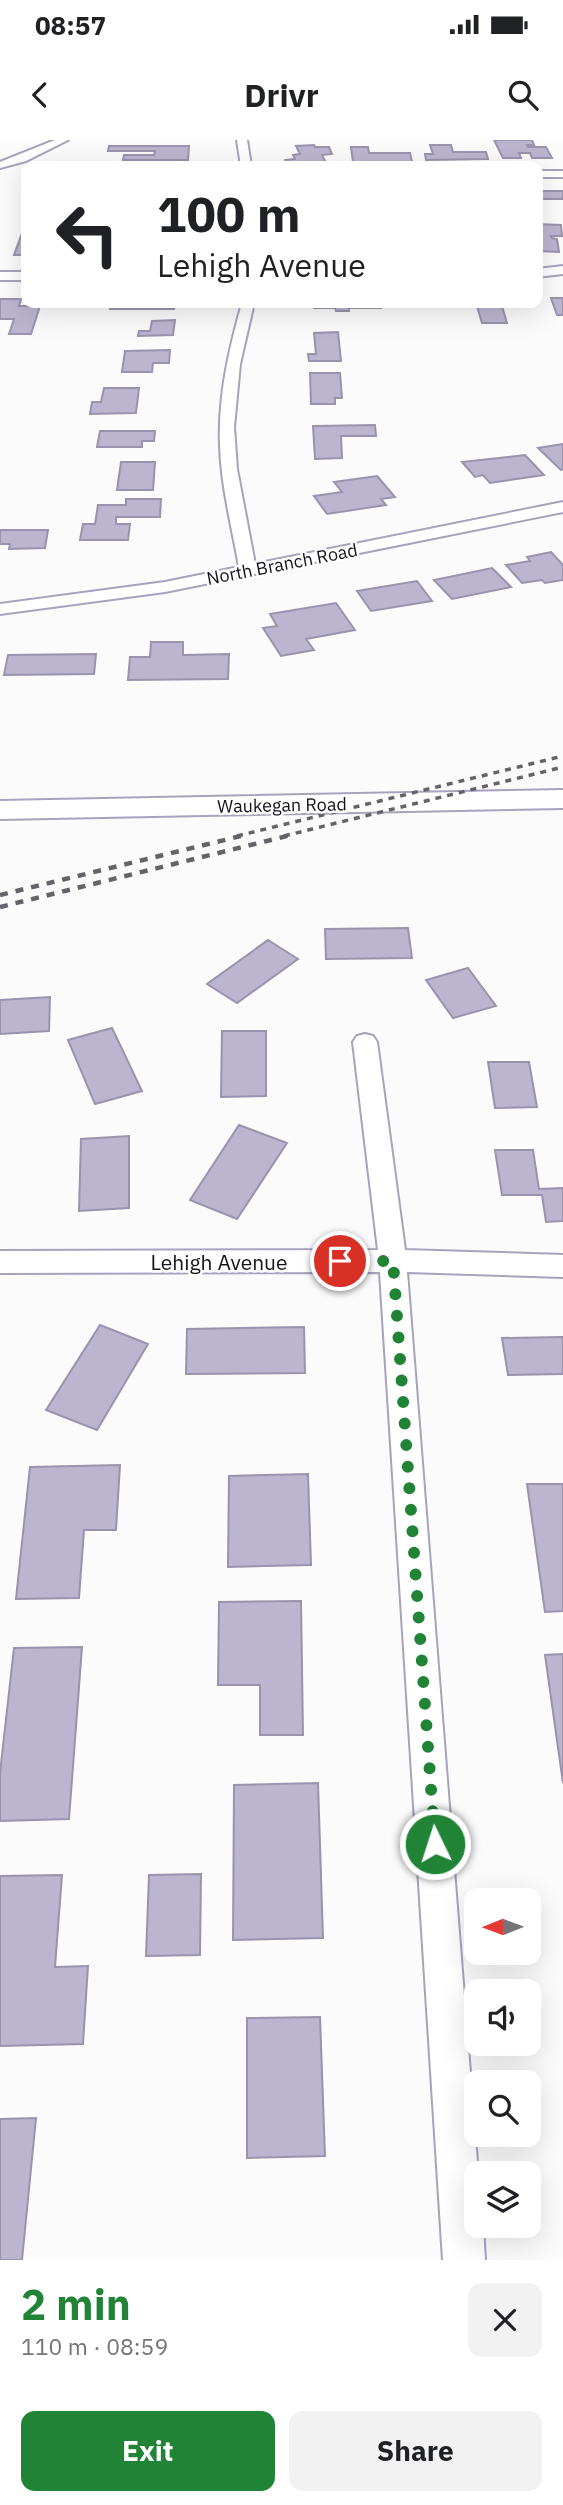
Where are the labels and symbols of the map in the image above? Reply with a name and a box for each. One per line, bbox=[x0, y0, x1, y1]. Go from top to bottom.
street label: North Branch Road bbox=[205, 538, 359, 590]
street label: Waukegan Road bbox=[217, 792, 347, 818]
pin bbox=[310, 1231, 370, 1291]
street label: Lehigh Avenue bbox=[150, 1248, 288, 1276]
position arrow bbox=[398, 1807, 472, 1881]
north arrow bbox=[464, 1888, 541, 1965]

